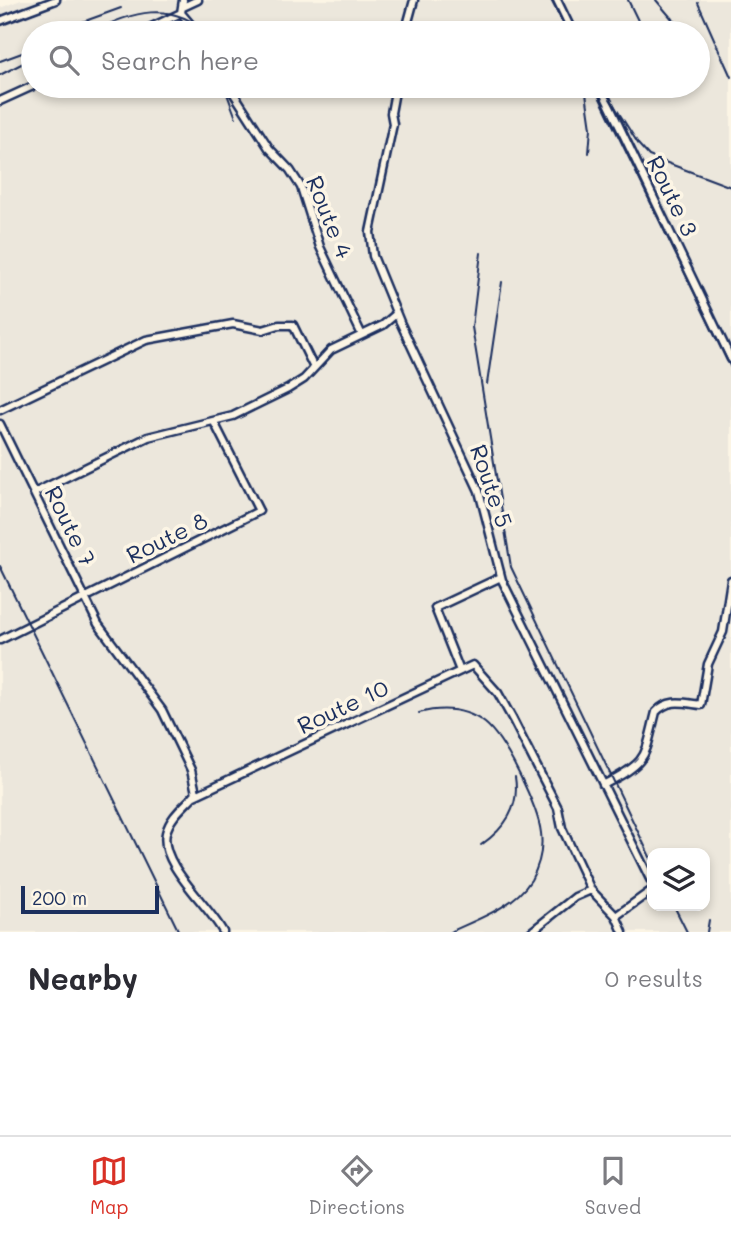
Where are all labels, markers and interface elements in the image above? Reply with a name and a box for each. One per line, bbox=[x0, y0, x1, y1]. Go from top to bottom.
search box bbox=[21, 21, 710, 98]
icon: search bbox=[45, 41, 83, 79]
text: Search here bbox=[101, 43, 259, 77]
street label: Route 3 bbox=[641, 150, 705, 241]
street label: Route 4 bbox=[300, 171, 360, 263]
street label: Route 5 bbox=[464, 440, 520, 531]
street label: Route 7 bbox=[39, 481, 103, 571]
street label: Route 8 bbox=[121, 505, 212, 570]
street label: Route 10 bbox=[292, 672, 393, 740]
map controls bbox=[647, 848, 710, 911]
button: layers bbox=[647, 848, 710, 911]
scale bar bbox=[21, 883, 159, 915]
text: 200 m bbox=[32, 885, 87, 910]
text: Nearby bbox=[28, 958, 138, 998]
text: 0 results bbox=[605, 963, 703, 993]
tab: Map bbox=[90, 1152, 129, 1219]
tab: Directions bbox=[308, 1152, 405, 1219]
tab: Saved bbox=[585, 1152, 641, 1219]

